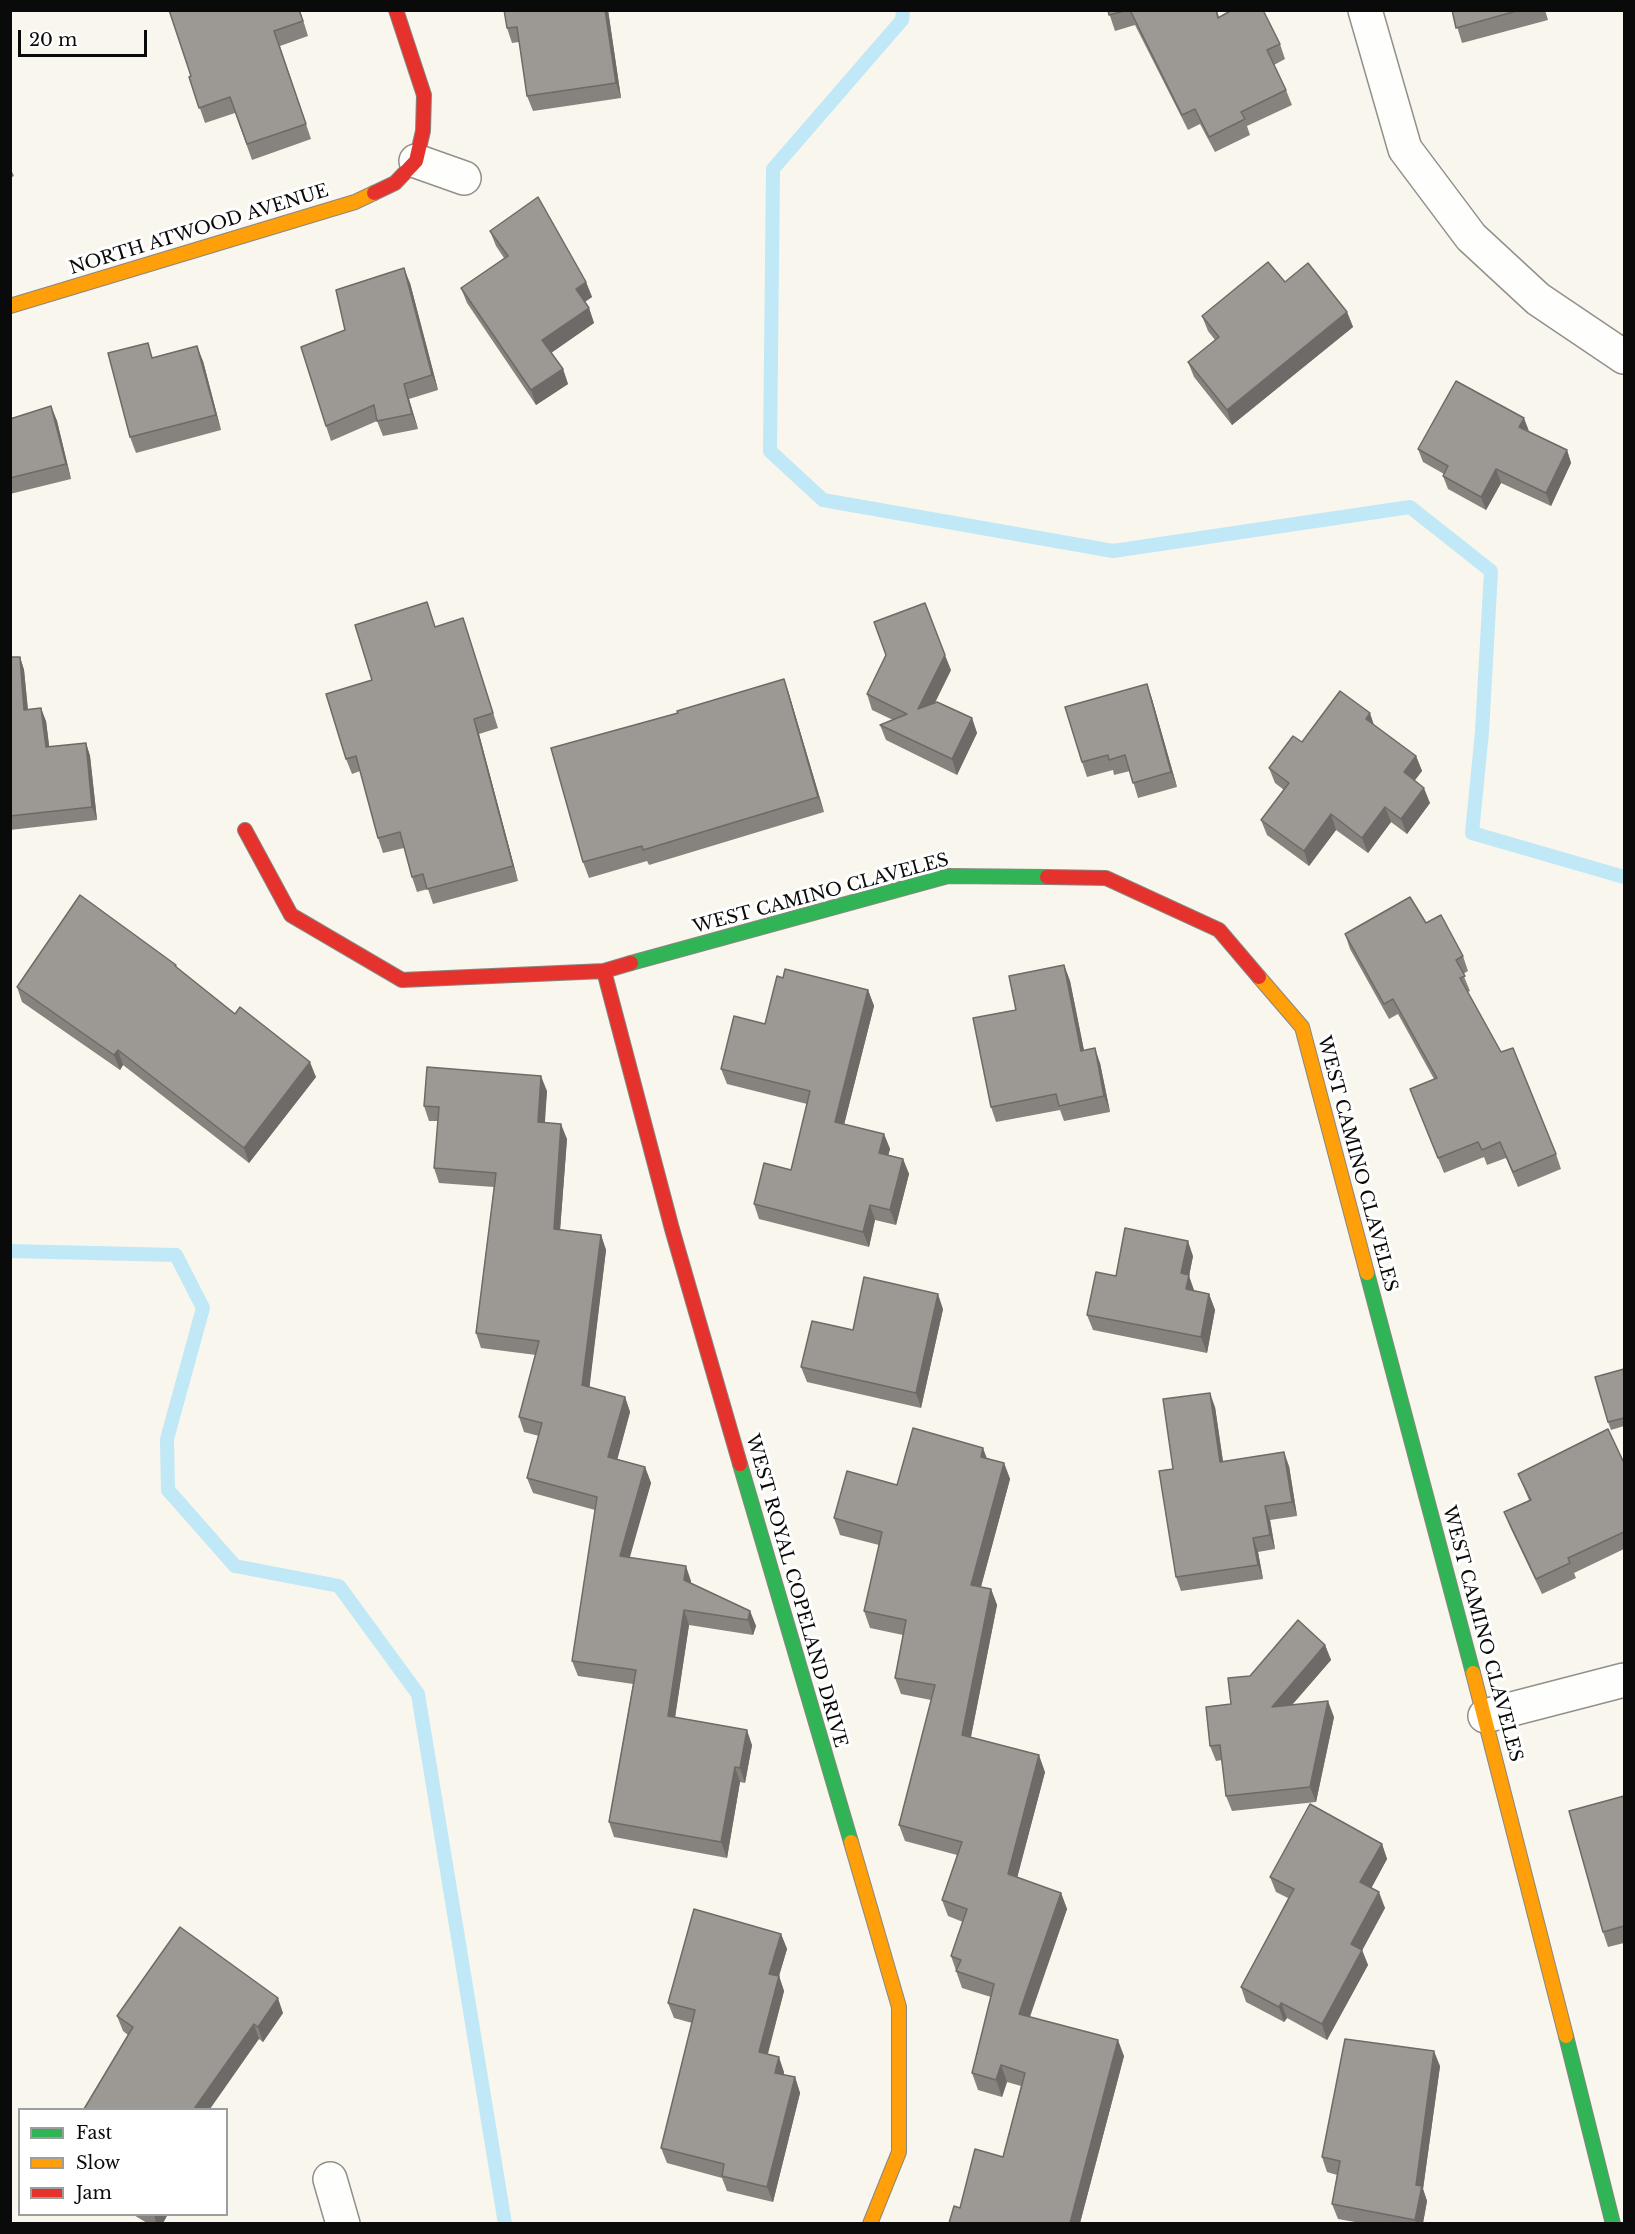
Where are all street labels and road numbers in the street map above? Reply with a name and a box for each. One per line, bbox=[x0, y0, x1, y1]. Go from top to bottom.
street label: NORTH ATWOOD AVENUE bbox=[67, 180, 331, 280]
street label: WEST CAMINO CLAVELES bbox=[691, 849, 951, 939]
street label: WEST CAMINO CLAVELES bbox=[1312, 1034, 1402, 1294]
street label: WEST ROYAL COPELAND DRIVE bbox=[741, 1432, 851, 1750]
street label: WEST CAMINO CLAVELES bbox=[1437, 1504, 1527, 1764]

